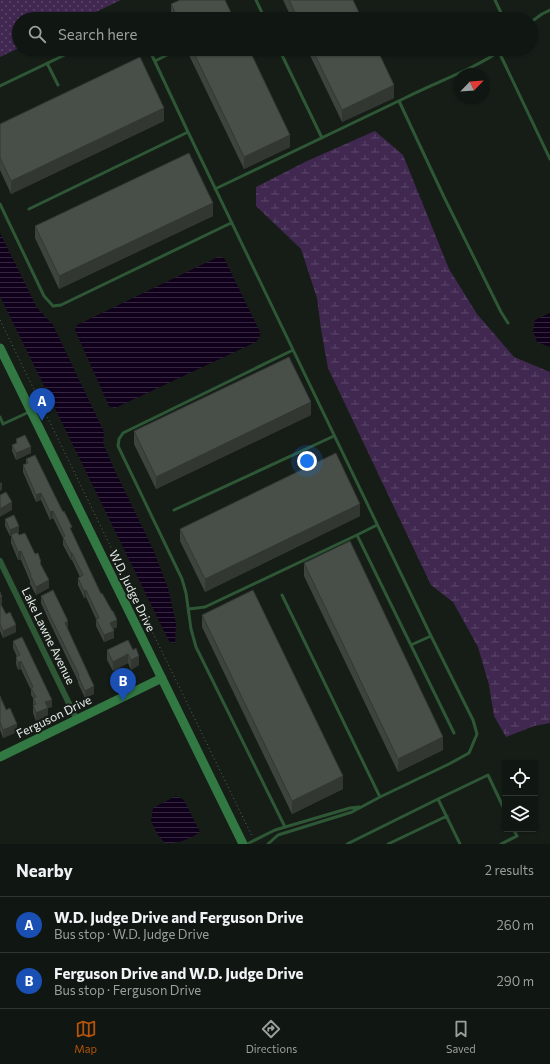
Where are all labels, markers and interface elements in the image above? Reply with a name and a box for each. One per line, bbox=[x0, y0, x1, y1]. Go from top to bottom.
search box bbox=[12, 12, 538, 56]
icon: search bbox=[26, 23, 48, 45]
text: Search here bbox=[58, 25, 137, 43]
north arrow bbox=[454, 68, 490, 104]
pin: A bbox=[29, 388, 55, 421]
your location bbox=[297, 451, 317, 471]
street label: W.D. Judge Drive bbox=[106, 547, 159, 634]
street label: Lake Lawne Avenue bbox=[19, 585, 78, 686]
pin: B bbox=[110, 668, 136, 701]
street label: Ferguson Drive bbox=[14, 692, 93, 740]
map controls bbox=[502, 760, 538, 832]
button: locate bbox=[502, 760, 538, 796]
button: layers bbox=[502, 796, 538, 832]
text: Nearby bbox=[16, 860, 73, 881]
text: 2 results bbox=[485, 862, 534, 878]
text: W.D. Judge Drive and Ferguson Drive bbox=[54, 908, 303, 926]
text: A bbox=[24, 917, 34, 933]
text: 260 m bbox=[497, 917, 534, 933]
text: Bus stop · W.D. Judge Drive bbox=[54, 926, 209, 942]
text: Ferguson Drive and W.D. Judge Drive bbox=[54, 964, 303, 982]
text: B bbox=[25, 973, 33, 989]
text: 290 m bbox=[497, 973, 534, 989]
text: Bus stop · Ferguson Drive bbox=[54, 982, 201, 998]
tab: Map bbox=[74, 1018, 97, 1055]
tab: Directions bbox=[246, 1018, 297, 1055]
tab: Saved bbox=[446, 1018, 476, 1055]

